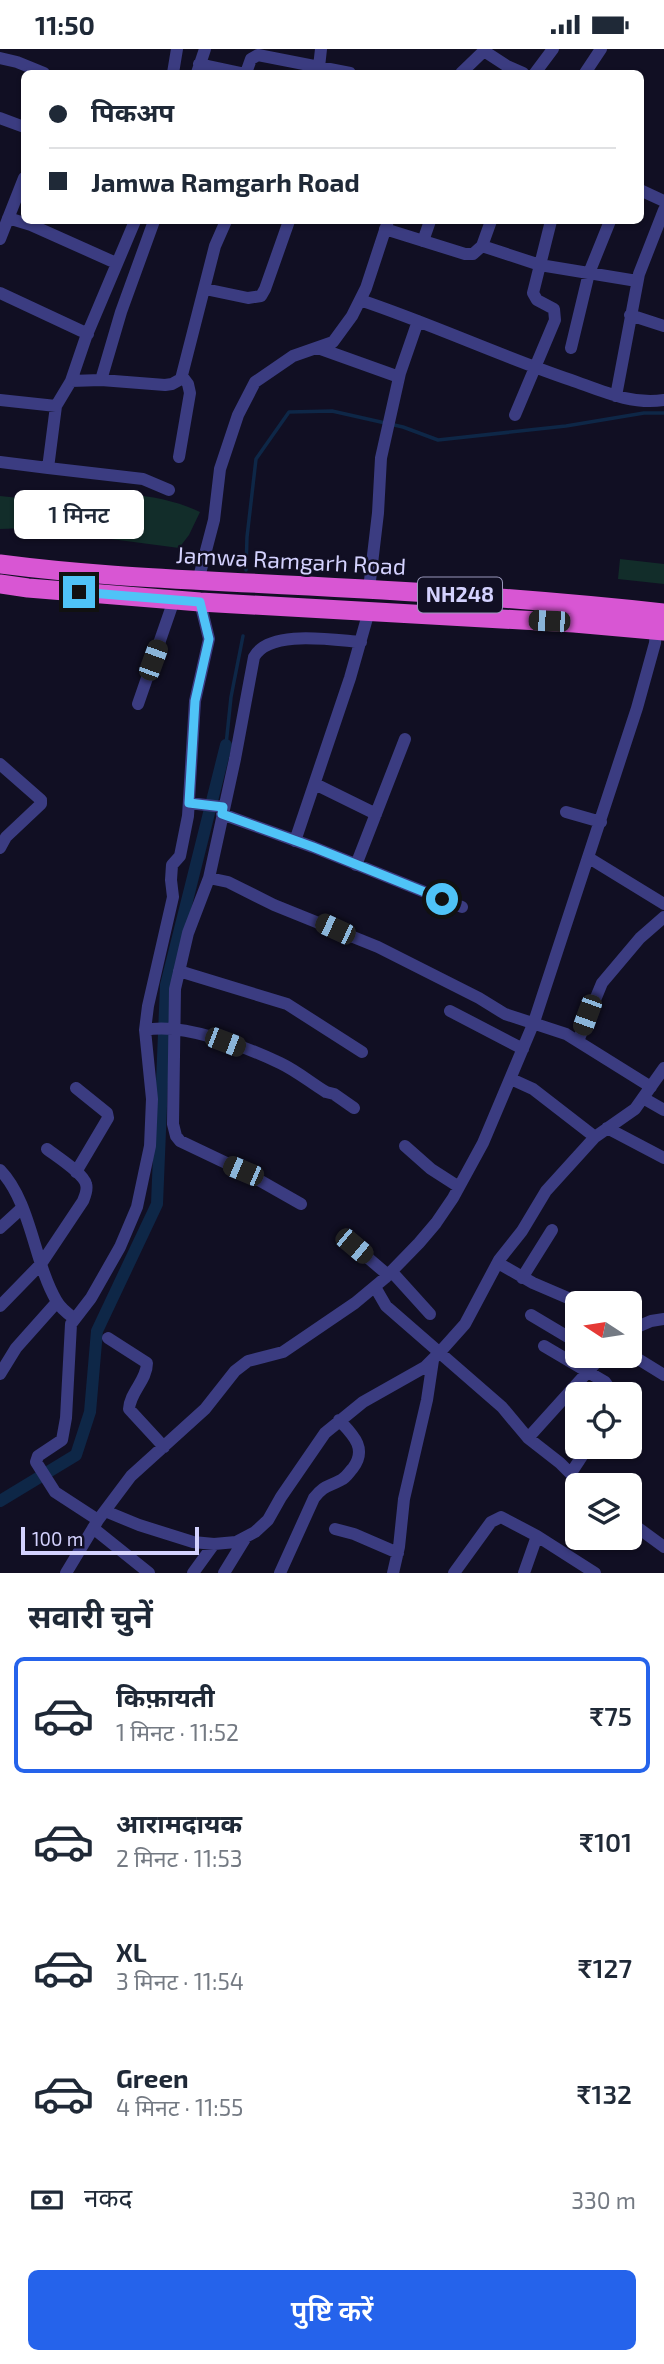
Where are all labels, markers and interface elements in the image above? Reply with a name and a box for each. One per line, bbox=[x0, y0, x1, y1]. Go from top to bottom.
text: 11:50 bbox=[35, 9, 95, 40]
text: पिकअप bbox=[91, 96, 174, 127]
text: Jamwa Ramgarh Road bbox=[91, 166, 360, 197]
callout: 1 मिनट bbox=[14, 491, 144, 539]
text: 1 मिनट bbox=[48, 500, 110, 528]
street label: Jamwa Ramgarh Road bbox=[175, 540, 407, 580]
route end bbox=[63, 576, 95, 608]
road number: NH248 bbox=[418, 577, 502, 613]
car bbox=[528, 609, 571, 633]
car bbox=[136, 637, 171, 683]
route start bbox=[426, 883, 458, 915]
car bbox=[312, 911, 359, 947]
car bbox=[570, 992, 605, 1038]
car bbox=[202, 1025, 249, 1059]
car bbox=[220, 1153, 267, 1189]
car bbox=[332, 1224, 377, 1268]
north arrow bbox=[565, 1291, 642, 1369]
map controls bbox=[565, 1291, 642, 1550]
button: locate bbox=[565, 1382, 642, 1459]
button: layers bbox=[565, 1473, 642, 1550]
scale bar bbox=[21, 1524, 200, 1556]
text: 100 m bbox=[32, 1527, 83, 1550]
text: सवारी चुनें bbox=[28, 1596, 153, 1634]
text: किफ़ायती bbox=[116, 1681, 215, 1712]
icon: car bbox=[32, 1684, 95, 1747]
text: ₹75 bbox=[589, 1700, 632, 1731]
text: 1 मिनट · 11:52 bbox=[116, 1718, 239, 1746]
text: आरामदायक bbox=[116, 1807, 242, 1838]
icon: car bbox=[32, 1810, 95, 1873]
text: ₹101 bbox=[579, 1826, 632, 1857]
text: 2 मिनट · 11:53 bbox=[116, 1844, 243, 1872]
icon: car bbox=[32, 1936, 95, 1999]
text: XL bbox=[116, 1936, 147, 1967]
text: ₹127 bbox=[578, 1952, 632, 1983]
text: 3 मिनट · 11:54 bbox=[116, 1967, 244, 1995]
icon: car bbox=[32, 2062, 95, 2125]
text: Green bbox=[116, 2062, 189, 2093]
text: ₹132 bbox=[577, 2078, 632, 2109]
text: 4 मिनट · 11:55 bbox=[116, 2093, 243, 2121]
icon: cash bbox=[28, 2181, 66, 2219]
text: नकद bbox=[84, 2181, 132, 2212]
text: 330 m bbox=[571, 2186, 636, 2214]
button: पुष्टि करें bbox=[28, 2270, 636, 2350]

